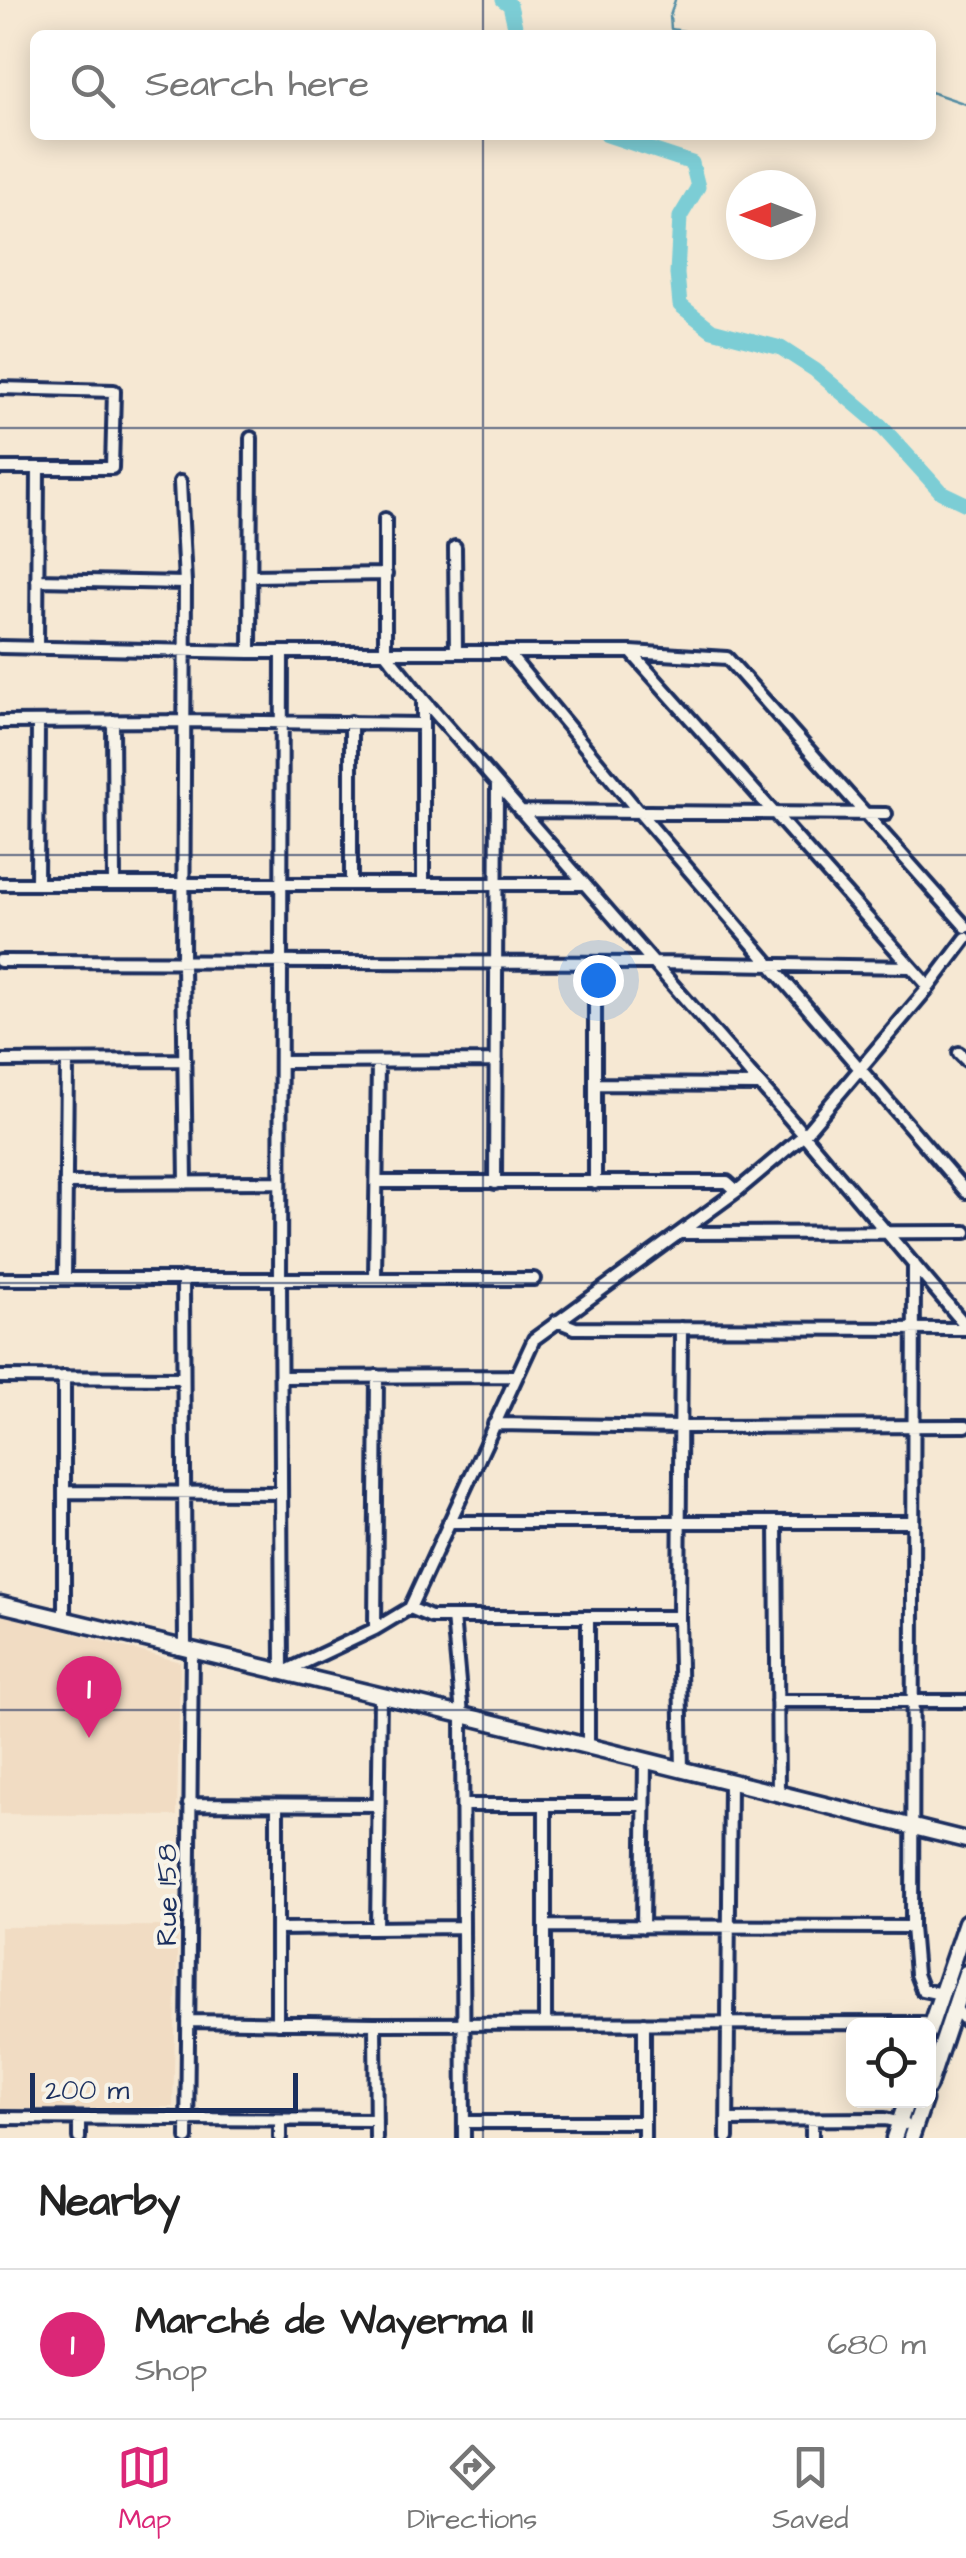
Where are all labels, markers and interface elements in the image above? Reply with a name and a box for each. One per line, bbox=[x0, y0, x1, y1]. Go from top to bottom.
search box bbox=[30, 30, 936, 140]
icon: search bbox=[65, 58, 120, 113]
text: Search here bbox=[145, 59, 369, 111]
north arrow bbox=[726, 170, 816, 260]
your location bbox=[573, 955, 624, 1006]
pin: 1 bbox=[56, 1656, 122, 1738]
street label: Rue 158 bbox=[148, 1844, 187, 1946]
map controls bbox=[846, 2018, 936, 2108]
button: locate bbox=[846, 2018, 936, 2108]
scale bar bbox=[30, 2068, 298, 2112]
text: 200 m bbox=[45, 2071, 129, 2110]
text: Nearby bbox=[40, 2174, 180, 2232]
text: Marché de Wayerma II bbox=[135, 2296, 534, 2348]
text: 1 bbox=[70, 2322, 75, 2367]
text: 680 m bbox=[827, 2322, 926, 2367]
text: Shop bbox=[135, 2348, 207, 2393]
tab: Map bbox=[117, 2440, 172, 2539]
tab: Directions bbox=[407, 2440, 537, 2539]
tab: Saved bbox=[772, 2440, 849, 2539]

